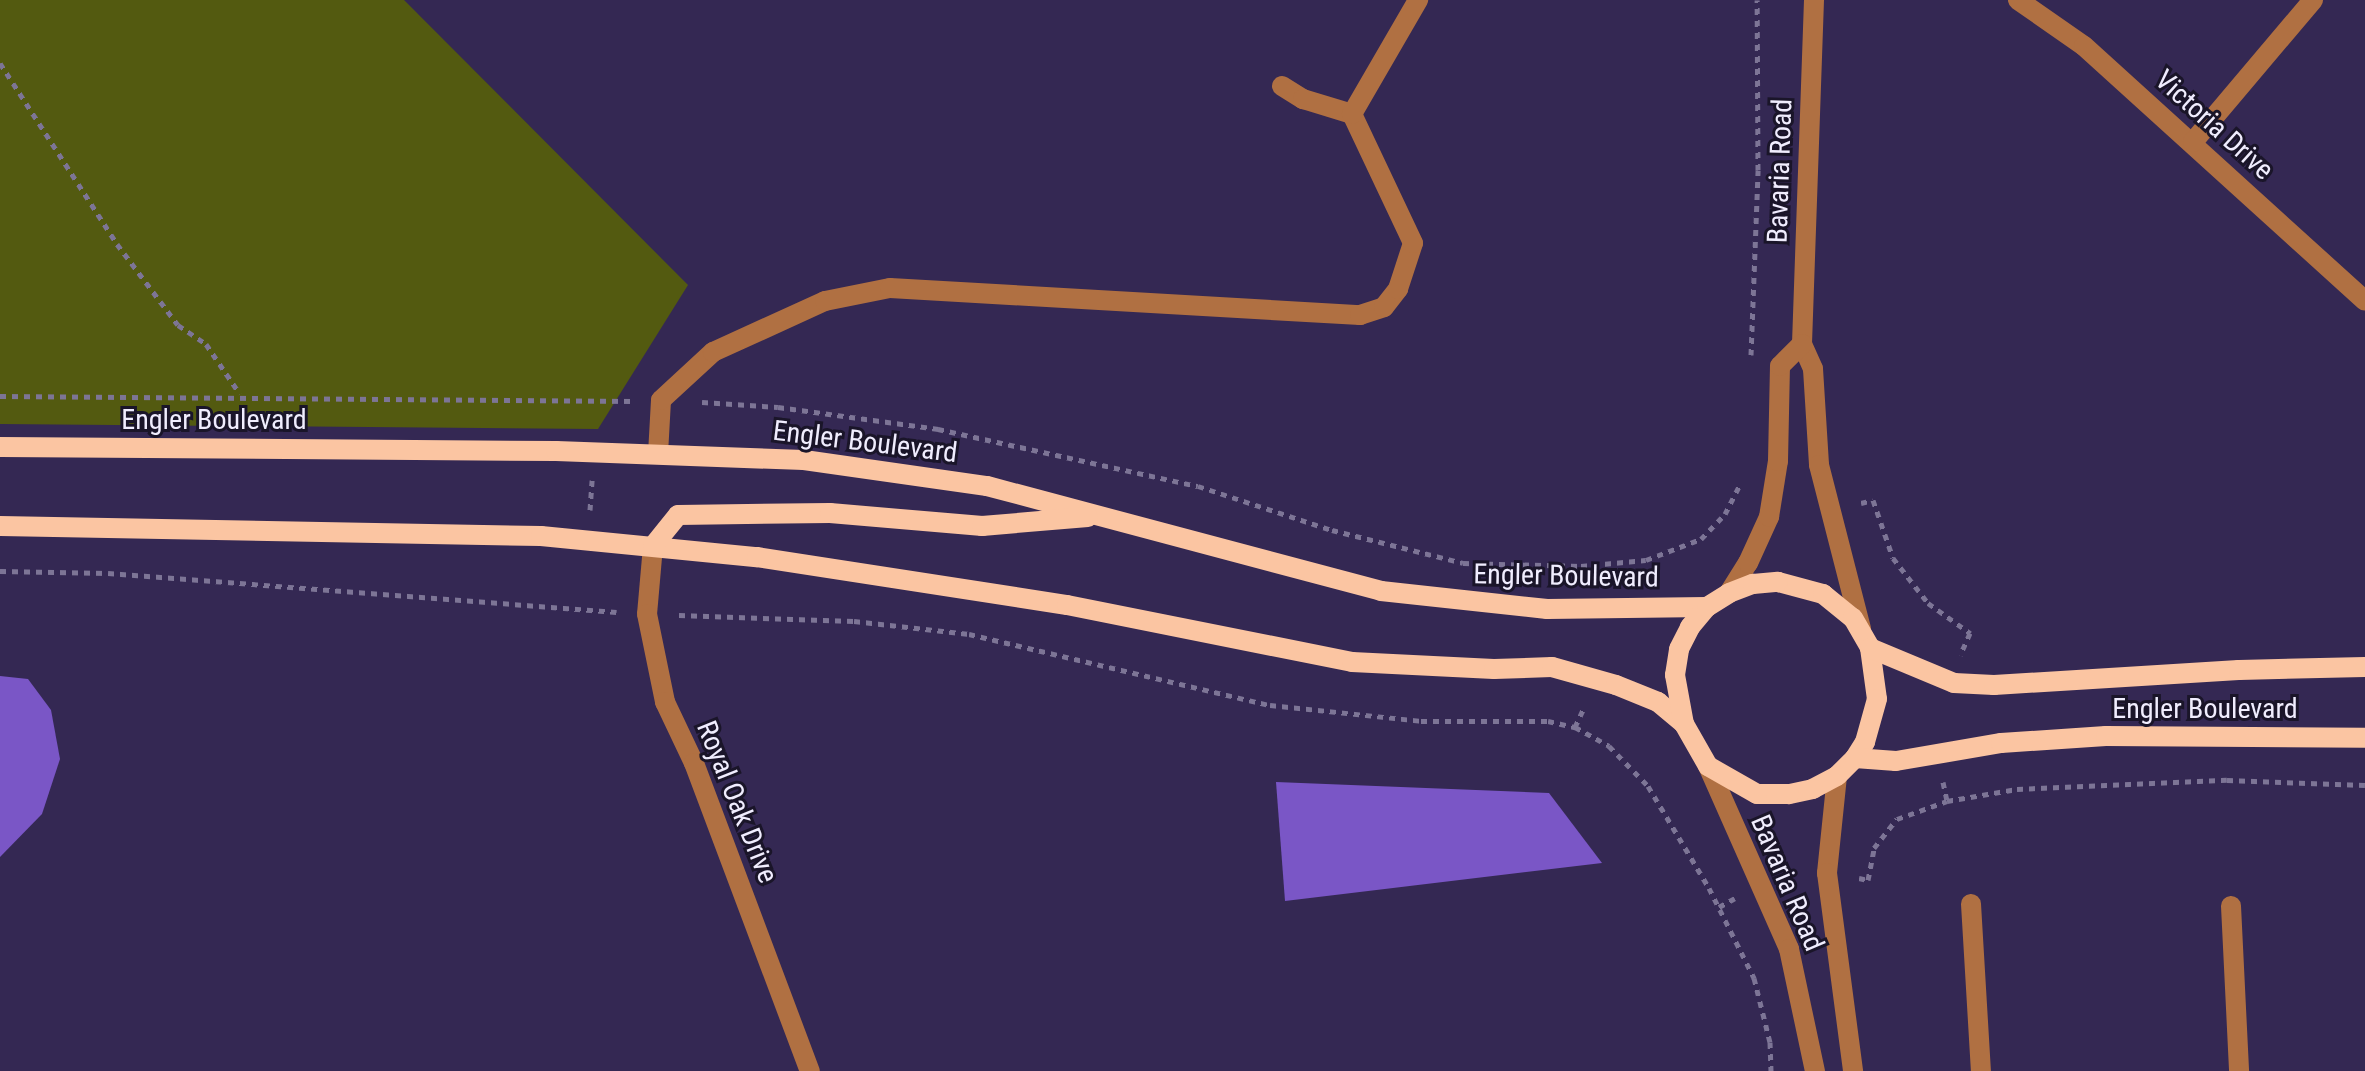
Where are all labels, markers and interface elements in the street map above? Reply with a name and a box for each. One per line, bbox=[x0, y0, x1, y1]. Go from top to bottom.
street label: Victoria Drive bbox=[2148, 63, 2280, 187]
street label: Bavaria Road bbox=[1761, 98, 1799, 244]
street label: Engler Boulevard bbox=[121, 403, 307, 437]
street label: Engler Boulevard bbox=[771, 414, 959, 470]
street label: Engler Boulevard bbox=[1473, 558, 1659, 594]
street label: Engler Boulevard bbox=[2112, 692, 2298, 726]
street label: Royal Oak Drive bbox=[689, 716, 785, 888]
street label: Bavaria Road bbox=[1743, 810, 1831, 956]

